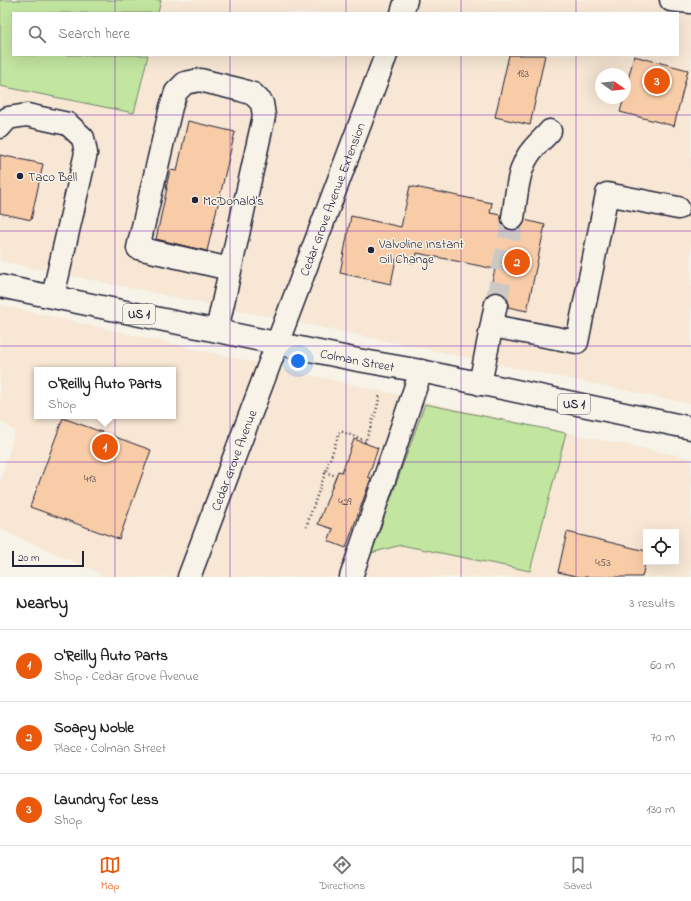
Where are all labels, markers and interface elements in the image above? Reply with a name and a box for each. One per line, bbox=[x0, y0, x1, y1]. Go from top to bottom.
search box bbox=[12, 12, 679, 56]
icon: search bbox=[26, 23, 48, 45]
text: Search here bbox=[58, 23, 130, 45]
house number: 183 bbox=[517, 66, 530, 82]
pin: 3 bbox=[644, 66, 670, 96]
north arrow bbox=[595, 68, 631, 104]
street label: Cedar Grove Avenue Extension bbox=[295, 120, 371, 279]
place label: Taco Bell bbox=[28, 168, 77, 187]
marker: Taco Bell bbox=[15, 171, 25, 181]
place label: McDonald's bbox=[203, 192, 264, 211]
marker: McDonald's bbox=[190, 195, 200, 205]
place label: Valvoline Instant Oil Change bbox=[378, 235, 465, 270]
marker: Valvoline Instant Oil Change bbox=[366, 245, 376, 255]
pin: 2 bbox=[504, 247, 530, 277]
road number: US 1 bbox=[123, 304, 155, 324]
street label: Colman Street bbox=[318, 344, 397, 377]
your location bbox=[288, 351, 308, 371]
popup bbox=[34, 367, 176, 419]
text: O'Reilly Auto Parts bbox=[48, 373, 162, 395]
road number: US 1 bbox=[558, 394, 590, 414]
text: Shop bbox=[48, 395, 76, 414]
street label: Cedar Grove Avenue bbox=[207, 407, 262, 514]
pin: 1 bbox=[92, 432, 118, 462]
house number: 413 bbox=[84, 471, 97, 487]
house number: 429 bbox=[338, 494, 352, 510]
map controls bbox=[643, 529, 679, 565]
button: locate bbox=[643, 529, 679, 565]
scale bar bbox=[12, 549, 84, 568]
text: 20 m bbox=[18, 550, 40, 566]
house number: 453 bbox=[595, 555, 611, 571]
text: Nearby bbox=[16, 591, 68, 616]
text: 3 results bbox=[629, 594, 675, 613]
text: O'Reilly Auto Parts bbox=[54, 645, 168, 667]
text: 1 bbox=[27, 656, 31, 675]
text: 60 m bbox=[650, 656, 675, 675]
text: Shop · Cedar Grove Avenue bbox=[54, 667, 198, 686]
text: Soapy Noble bbox=[54, 717, 134, 739]
text: 2 bbox=[26, 728, 32, 747]
text: 70 m bbox=[651, 728, 675, 747]
text: Place · Colman Street bbox=[54, 739, 166, 758]
text: Laundry for Less bbox=[54, 789, 159, 811]
text: 3 bbox=[26, 800, 32, 819]
text: 130 m bbox=[647, 800, 675, 819]
text: Shop bbox=[54, 811, 82, 830]
tab: Map bbox=[99, 854, 121, 894]
tab: Directions bbox=[319, 854, 365, 894]
tab: Saved bbox=[563, 854, 592, 894]

